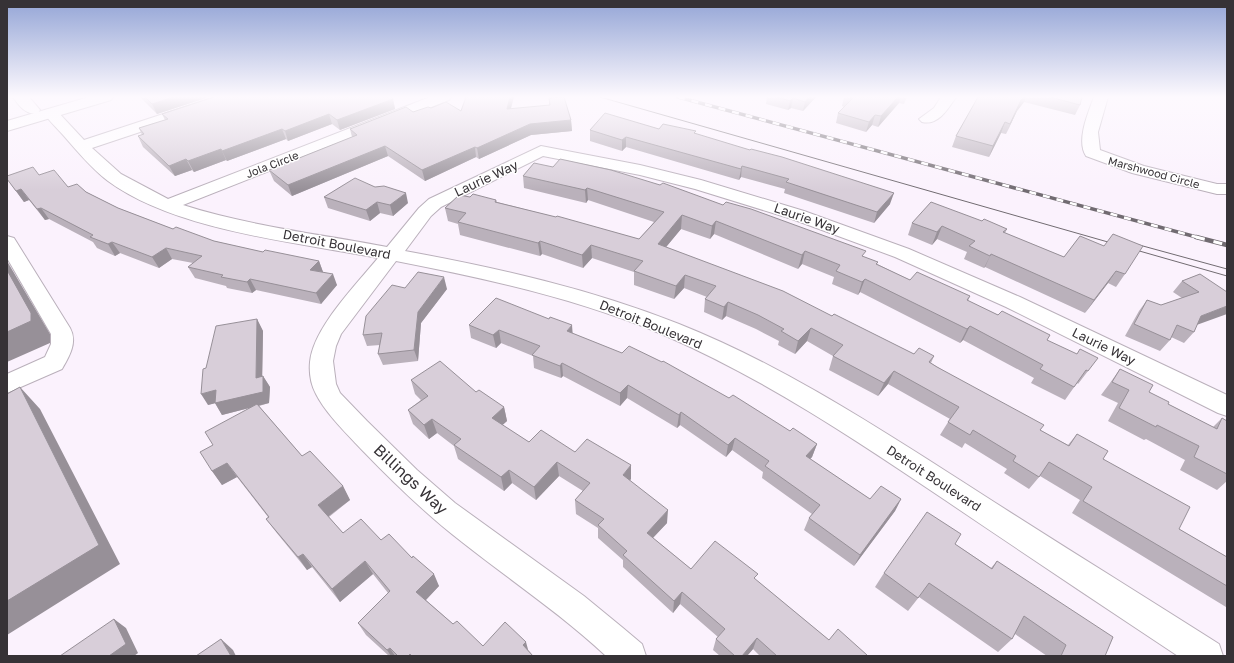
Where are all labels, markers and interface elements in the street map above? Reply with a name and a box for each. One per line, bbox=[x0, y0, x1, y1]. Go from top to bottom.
street label: Jola Circle bbox=[244, 148, 300, 180]
street label: Marshwood Circle bbox=[1107, 154, 1201, 190]
street label: Laurie Way bbox=[452, 156, 521, 200]
street label: Laurie Way bbox=[772, 199, 843, 237]
street label: Detroit Boulevard bbox=[282, 226, 392, 262]
street label: Detroit Boulevard bbox=[597, 296, 705, 352]
street label: Laurie Way bbox=[1070, 324, 1139, 369]
street label: Billings Way bbox=[370, 440, 452, 518]
street label: Detroit Boulevard bbox=[884, 442, 984, 514]

